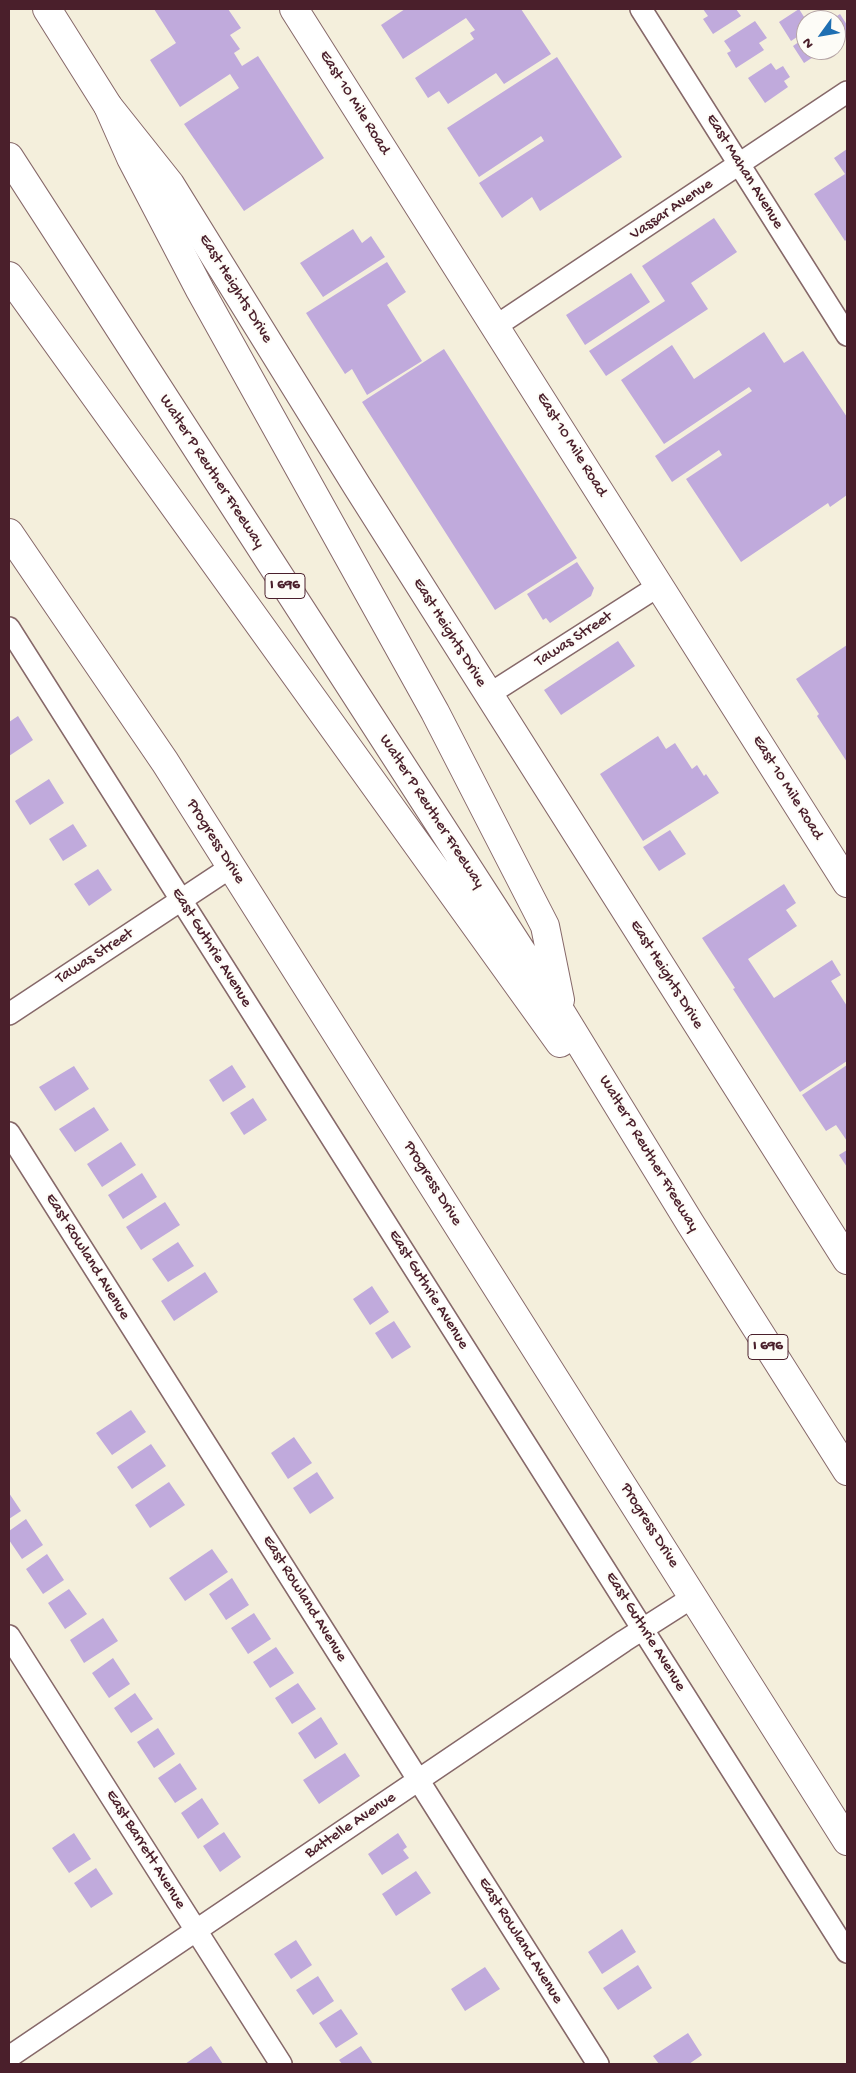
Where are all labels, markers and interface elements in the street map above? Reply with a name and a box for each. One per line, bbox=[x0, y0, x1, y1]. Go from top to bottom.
north arrow bbox=[796, 10, 846, 60]
text: N bbox=[799, 34, 818, 51]
street label: East 10 Mile Road bbox=[314, 47, 394, 159]
street label: East Mahan Avenue bbox=[701, 111, 787, 233]
street label: Vassar Avenue bbox=[627, 175, 717, 245]
street label: East Heights Drive bbox=[194, 231, 276, 347]
street label: East 10 Mile Road bbox=[531, 389, 611, 501]
street label: Walter P Reuther Freeway bbox=[154, 392, 268, 552]
road number: I 696 bbox=[265, 574, 305, 598]
street label: East Heights Drive bbox=[408, 575, 490, 691]
street label: Tawas Street bbox=[532, 608, 616, 672]
street label: Walter P Reuther Freeway bbox=[374, 732, 488, 892]
street label: East 10 Mile Road bbox=[747, 732, 827, 844]
street label: Progress Drive bbox=[181, 796, 249, 888]
street label: East Guthrie Avenue bbox=[167, 885, 255, 1011]
street label: East Heights Drive bbox=[625, 917, 707, 1033]
street label: Tawas Street bbox=[53, 925, 137, 989]
street label: Walter P Reuther Freeway bbox=[594, 1072, 702, 1236]
street label: Progress Drive bbox=[398, 1138, 466, 1230]
street label: East Rowland Avenue bbox=[40, 1190, 134, 1324]
street label: East Guthrie Avenue bbox=[384, 1227, 472, 1353]
road number: I 696 bbox=[748, 1334, 788, 1360]
street label: Progress Drive bbox=[615, 1480, 683, 1572]
street label: East Rowland Avenue bbox=[257, 1532, 351, 1666]
street label: East Guthrie Avenue bbox=[601, 1569, 689, 1695]
street label: East Barrett Avenue bbox=[101, 1787, 189, 1913]
street label: Battelle Avenue bbox=[302, 1789, 400, 1863]
street label: East Rowland Avenue bbox=[473, 1874, 567, 2008]

